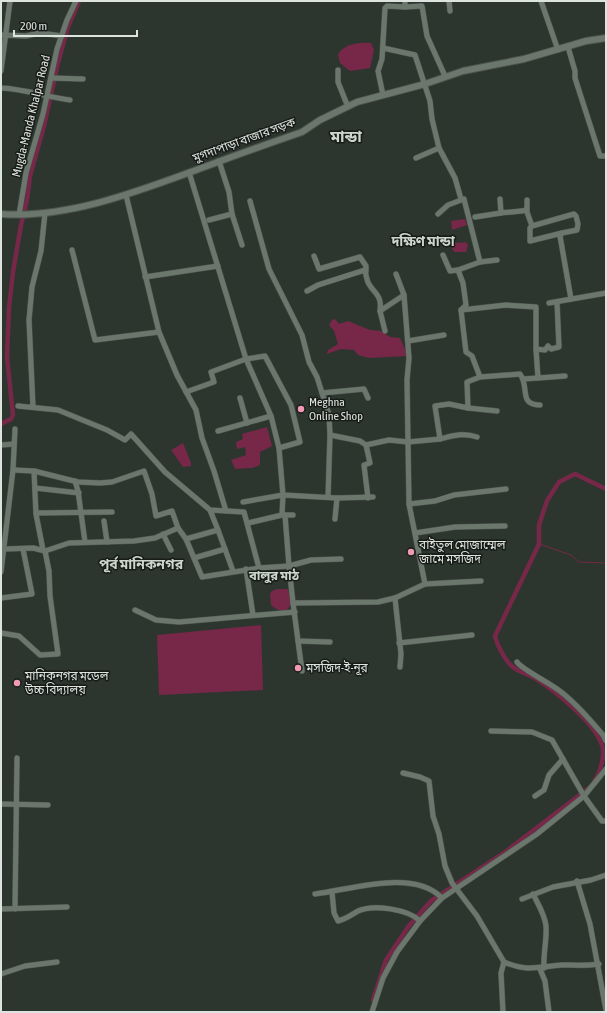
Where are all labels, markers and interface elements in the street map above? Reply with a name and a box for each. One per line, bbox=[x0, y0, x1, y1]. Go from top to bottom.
scale bar bbox=[14, 12, 137, 38]
text: 200 m bbox=[20, 19, 47, 33]
street label: Mugda-Manda Khalpar Road bbox=[9, 54, 53, 178]
street label: মুগদাপাড়া বাজার সড়ক bbox=[190, 115, 298, 166]
district label: মান্ডা bbox=[329, 127, 362, 145]
district label: দক্ষিণ মান্ডা bbox=[390, 233, 456, 249]
place label: Meghna Online Shop bbox=[309, 395, 363, 423]
marker: Meghna Online Shop bbox=[296, 404, 306, 414]
place label: বাইতুল মোজাম্মেল জামে মসজিদ bbox=[418, 537, 506, 566]
marker: বাইতুল মোজাম্মেল জামে মসজিদ bbox=[406, 547, 416, 557]
district label: পূর্ব মানিকনগর bbox=[99, 555, 184, 573]
district label: বালুর মাঠ bbox=[248, 568, 300, 584]
place label: মসজিদ-ই-নূর bbox=[305, 660, 369, 676]
marker: মসজিদ-ই-নূর bbox=[293, 663, 303, 673]
place label: মানিকনগর মডেল উচ্চ বিদ্যালয় bbox=[24, 668, 109, 697]
marker: মানিকনগর মডেল উচ্চ বিদ্যালয় bbox=[12, 678, 22, 688]

